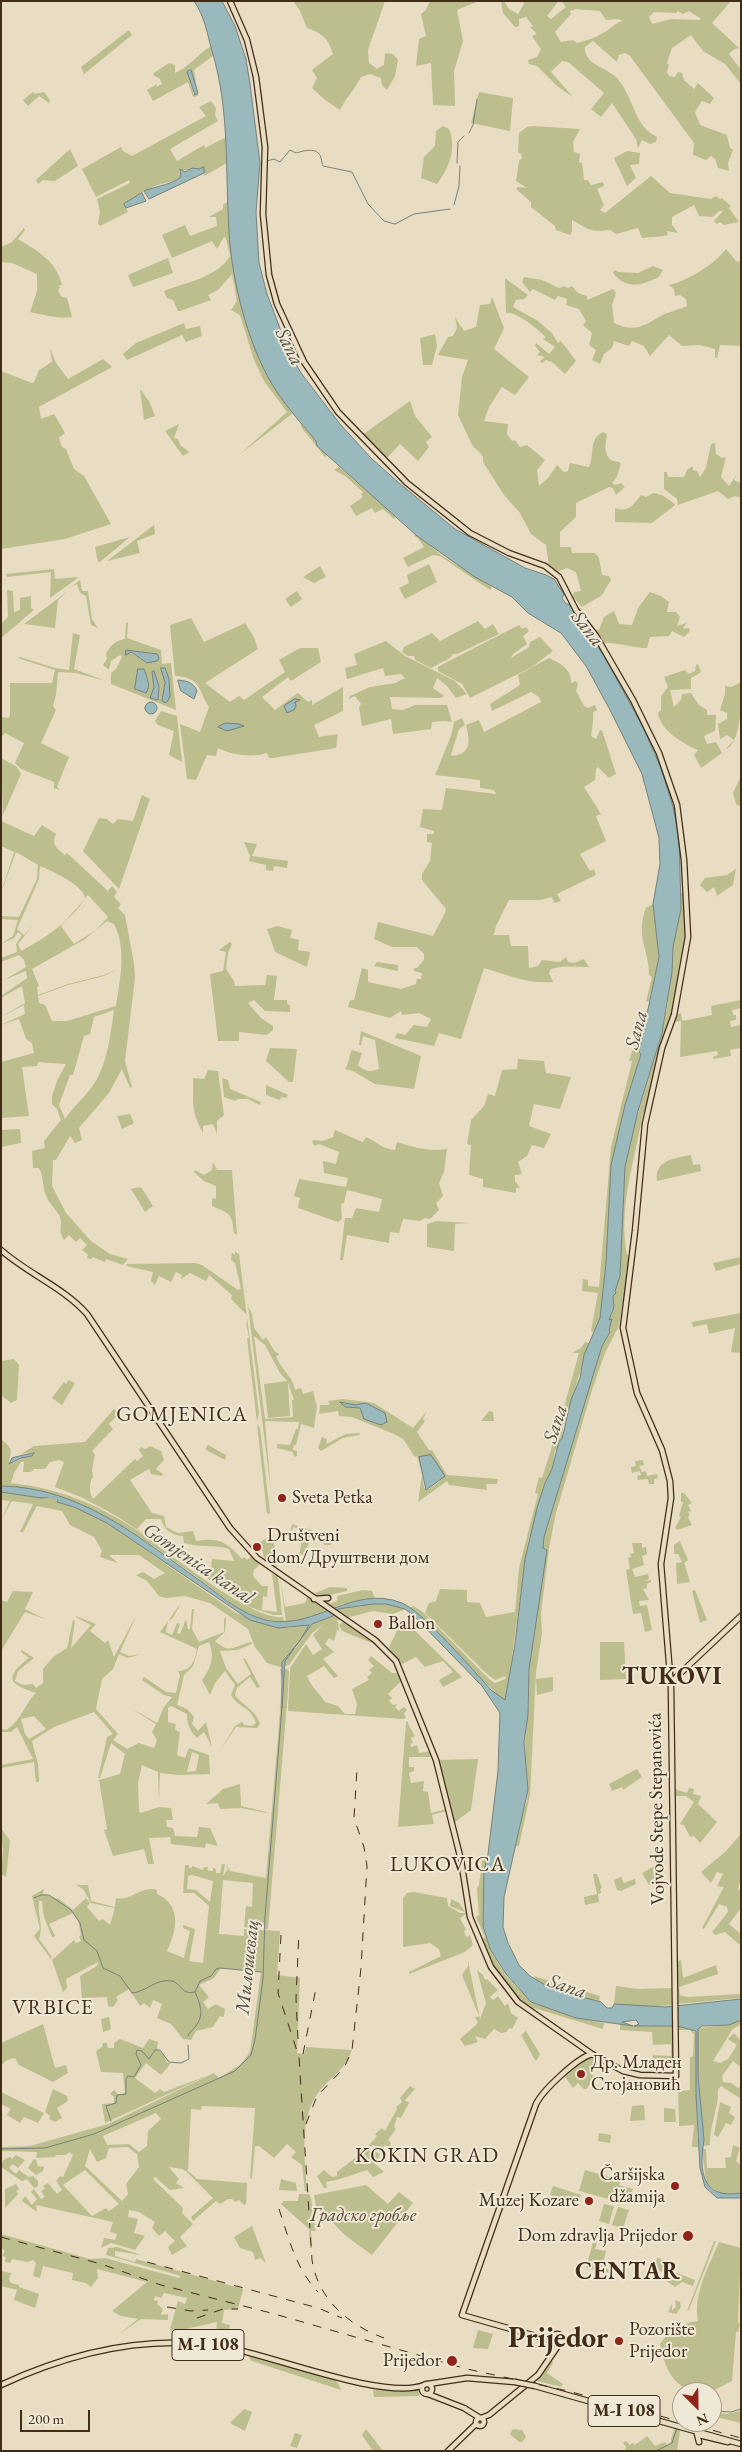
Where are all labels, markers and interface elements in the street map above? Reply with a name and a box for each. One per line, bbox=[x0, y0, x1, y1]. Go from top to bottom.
water label: Sana bbox=[269, 324, 309, 370]
water label: Sana bbox=[566, 606, 608, 652]
water label: Sana bbox=[620, 1008, 654, 1052]
district label: GOMJENICA bbox=[115, 1402, 249, 1428]
water label: Sana bbox=[539, 1402, 573, 1446]
place label: Sveta Petka bbox=[292, 1487, 373, 1509]
marker: Sveta Petka bbox=[276, 1492, 288, 1504]
water label: Gomjenica kanal bbox=[138, 1518, 258, 1610]
place label: Društveni dom/Друштвени дом bbox=[267, 1525, 429, 1569]
marker: Društveni dom/Друштвени дом bbox=[251, 1541, 263, 1553]
place label: Ballon bbox=[388, 1613, 435, 1635]
marker: Ballon bbox=[372, 1618, 384, 1630]
district label: TUKOVI bbox=[621, 1663, 723, 1691]
street label: Vojvode Stepe Stepanovića bbox=[644, 1713, 670, 1905]
district label: LUKOVICA bbox=[389, 1852, 507, 1878]
water label: Милошевац bbox=[231, 1919, 265, 2015]
water label: Sana bbox=[545, 1969, 589, 2005]
district label: VRBICE bbox=[12, 1995, 94, 2021]
place label: Др. Младен Стојановић bbox=[591, 2052, 682, 2096]
marker: Др. Младен Стојановић bbox=[575, 2068, 587, 2080]
district label: KOKIN GRAD bbox=[354, 2143, 500, 2169]
place label: Čaršijska džamija bbox=[600, 2164, 665, 2208]
marker: Čaršijska džamija bbox=[669, 2180, 681, 2192]
place label: Muzej Kozare bbox=[479, 2190, 579, 2212]
marker: Muzej Kozare bbox=[583, 2195, 595, 2207]
park label: Градско гробље bbox=[310, 2205, 416, 2227]
place label: Dom zdravlja Prijedor bbox=[517, 2225, 677, 2247]
marker: Dom zdravlja Prijedor bbox=[681, 2229, 695, 2243]
district label: CENTAR bbox=[574, 2258, 682, 2286]
place label: Pozorište Prijedor bbox=[629, 2319, 695, 2363]
district label: Prijedor bbox=[508, 2322, 608, 2356]
road number: M-I 108 bbox=[172, 2330, 244, 2360]
marker: Pozorište Prijedor bbox=[613, 2335, 625, 2347]
place label: Prijedor bbox=[383, 2350, 441, 2372]
marker: Prijedor bbox=[445, 2354, 459, 2368]
north arrow bbox=[672, 2382, 722, 2432]
road number: M-I 108 bbox=[588, 2396, 660, 2426]
scale bar bbox=[22, 2400, 92, 2432]
text: 200 m bbox=[28, 2409, 64, 2428]
text: N bbox=[694, 2409, 711, 2430]

